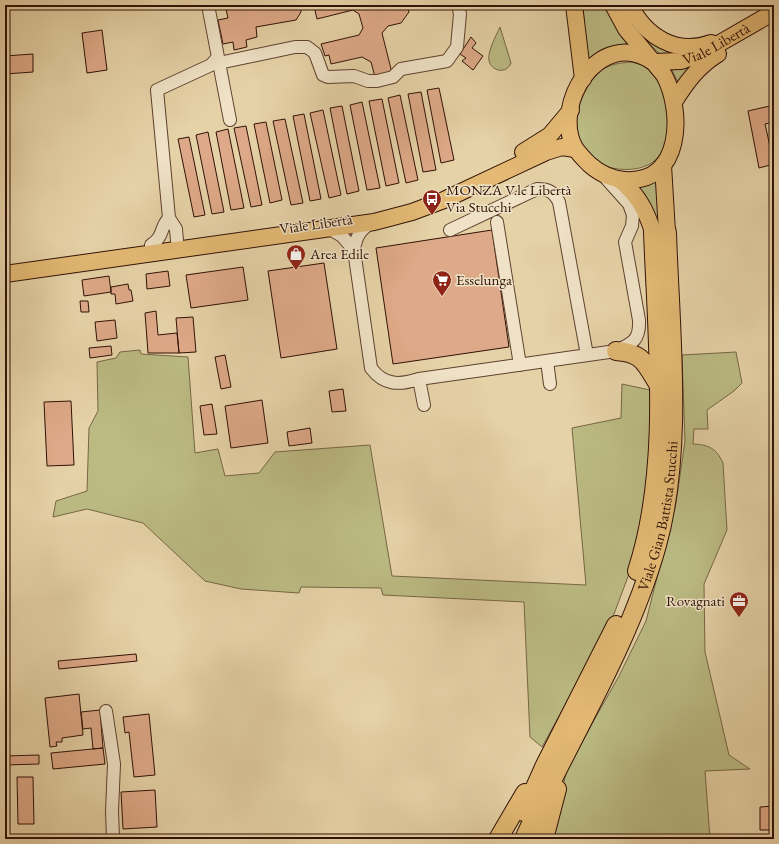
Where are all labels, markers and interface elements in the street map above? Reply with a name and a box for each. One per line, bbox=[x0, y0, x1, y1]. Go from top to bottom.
street label: Viale Libertà bbox=[680, 18, 753, 69]
place label: MONZA V.le Libertà Via Stucchi bbox=[446, 180, 571, 216]
bus stop icon: MONZA V.le Libertà Via Stucchi bbox=[421, 188, 443, 216]
street label: Viale Libertà bbox=[278, 209, 354, 238]
shop icon: Area Edile bbox=[285, 243, 307, 271]
place label: Area Edile bbox=[309, 244, 369, 263]
supermarket icon: Esselunga bbox=[431, 269, 453, 297]
place label: Esselunga bbox=[456, 270, 512, 289]
street label: Viale Gian Battista Stucchi bbox=[633, 440, 681, 593]
office icon: Rovagnati bbox=[728, 590, 750, 618]
place label: Rovagnati bbox=[666, 591, 725, 610]

